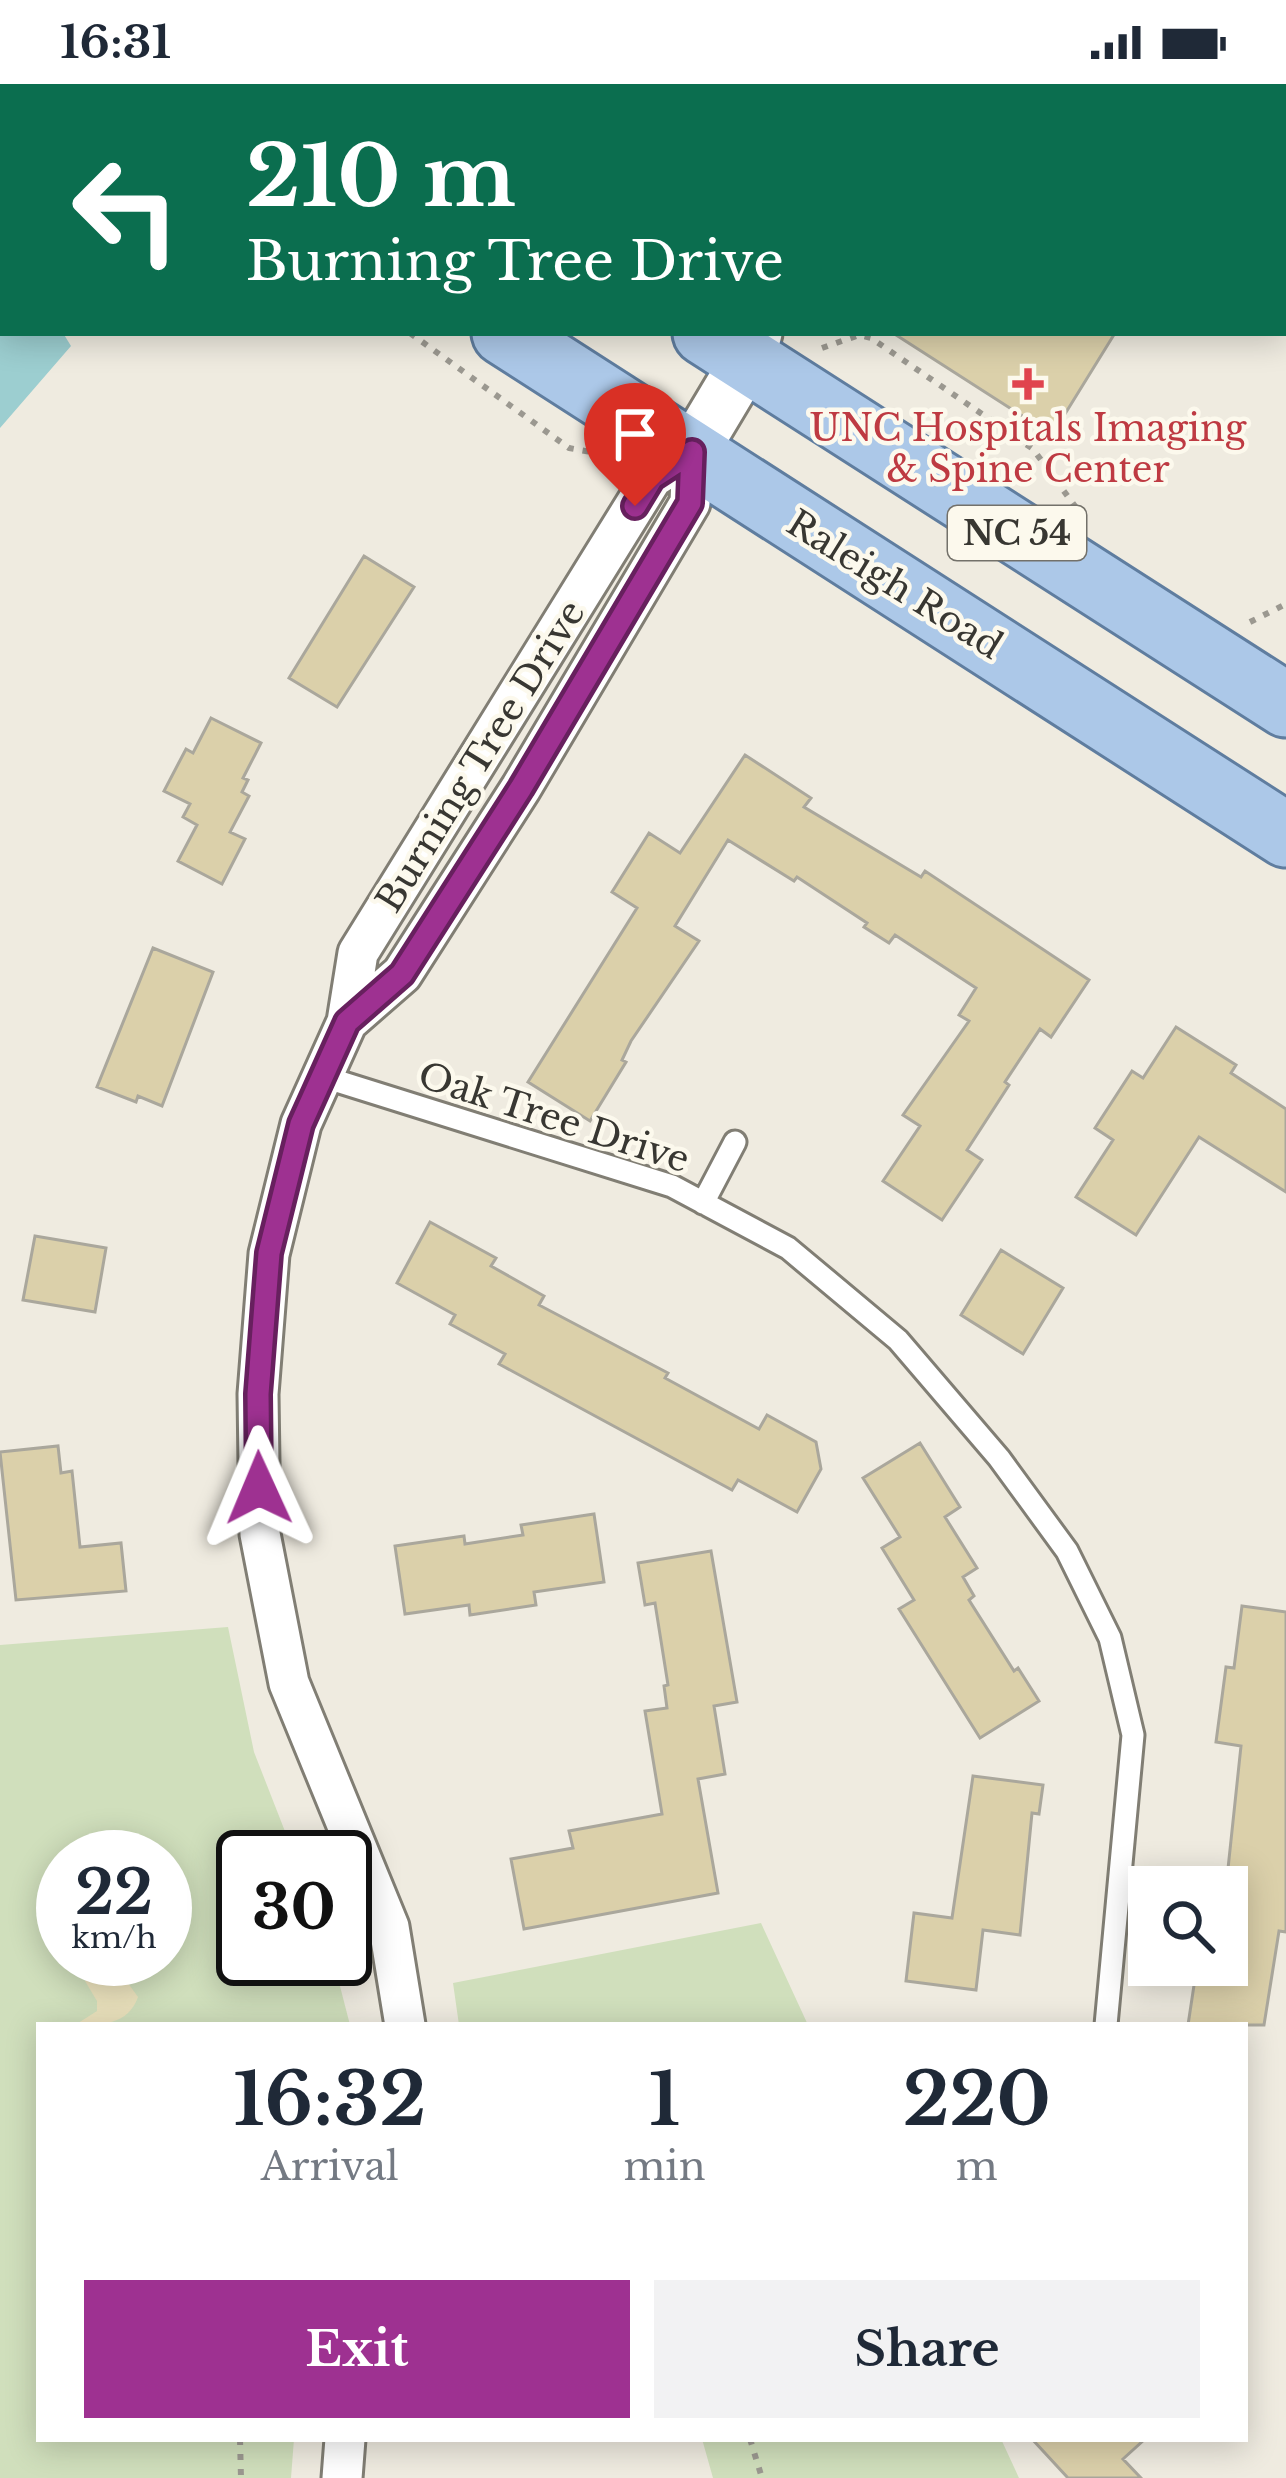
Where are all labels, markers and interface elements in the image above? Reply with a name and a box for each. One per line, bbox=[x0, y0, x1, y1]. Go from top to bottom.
text: 16:31 bbox=[60, 14, 171, 70]
text: 210 m bbox=[246, 125, 516, 229]
icon: left bbox=[48, 132, 204, 288]
text: Burning Tree Drive bbox=[246, 228, 784, 295]
marker: UNC Hospitals Imaging & Spine Center bbox=[1012, 368, 1044, 400]
pin bbox=[584, 383, 686, 506]
icon: arrive bbox=[602, 401, 668, 467]
place label: UNC Hospitals Imaging & Spine Center bbox=[810, 406, 1247, 492]
street label: Raleigh Road bbox=[779, 500, 1011, 669]
road number: NC 54 bbox=[948, 506, 1086, 560]
street label: Burning Tree Drive bbox=[366, 592, 595, 920]
street label: Oak Tree Drive bbox=[413, 1052, 695, 1182]
position arrow bbox=[196, 1425, 322, 1551]
speed limit sign: 30 bbox=[216, 1830, 372, 1986]
text: 22 bbox=[75, 1856, 153, 1930]
map controls bbox=[1128, 1866, 1248, 1986]
button: search bbox=[1128, 1866, 1248, 1986]
text: km/h bbox=[71, 1919, 157, 1956]
text: 16:32 bbox=[233, 2055, 426, 2144]
text: 1 bbox=[649, 2055, 680, 2144]
text: 220 bbox=[903, 2055, 1051, 2144]
text: Arrival bbox=[261, 2142, 399, 2191]
text: min bbox=[623, 2142, 706, 2191]
text: m bbox=[956, 2142, 998, 2191]
button: Exit bbox=[84, 2280, 630, 2418]
button: Share bbox=[654, 2280, 1200, 2418]

